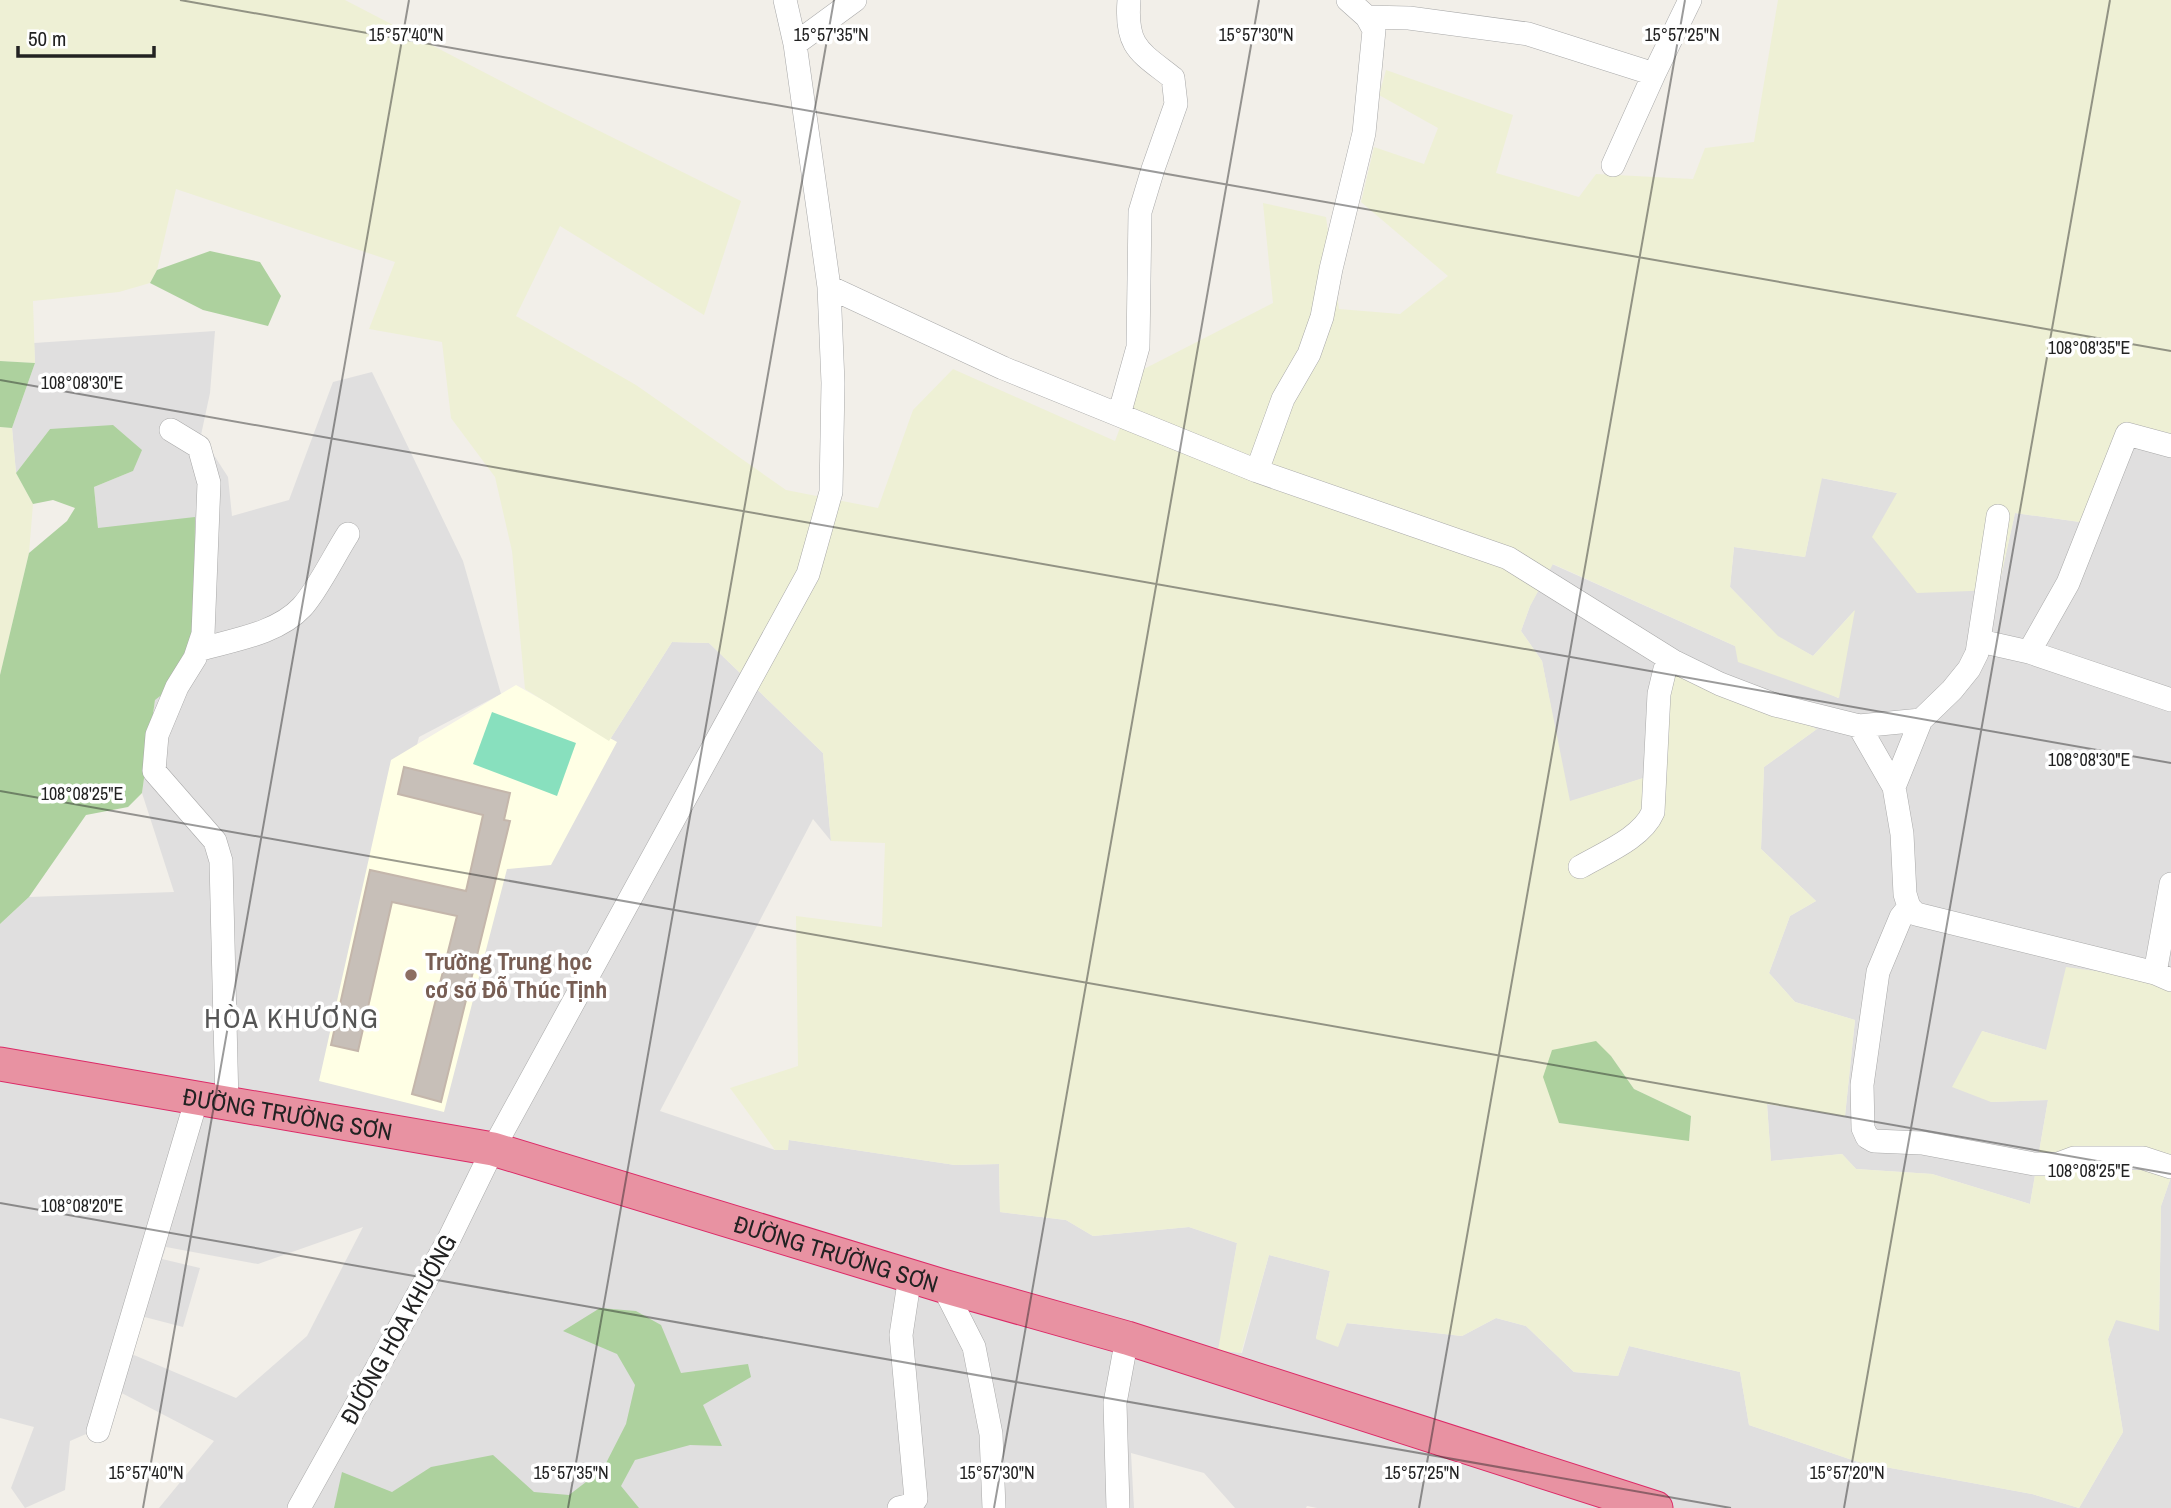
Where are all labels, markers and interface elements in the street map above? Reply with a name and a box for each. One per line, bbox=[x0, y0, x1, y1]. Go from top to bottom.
scale bar bbox=[18, 14, 154, 58]
text: 15°57'40"N bbox=[368, 22, 444, 47]
text: 15°57'35"N bbox=[793, 22, 869, 47]
text: 15°57'30"N bbox=[1218, 22, 1294, 47]
text: 15°57'25"N bbox=[1644, 22, 1720, 47]
text: 50 m bbox=[28, 24, 66, 53]
text: 108°08'35"E bbox=[2048, 335, 2130, 360]
text: 108°08'30"E bbox=[41, 370, 123, 395]
text: 108°08'30"E bbox=[2048, 747, 2130, 772]
text: 108°08'25"E bbox=[41, 781, 123, 806]
place label: Trường Trung học cơ sở Đỗ Thúc Tịnh bbox=[425, 945, 607, 1005]
marker: Trường Trung học cơ sở Đỗ Thúc Tịnh bbox=[403, 967, 419, 983]
district label: HÒA KHƯƠNG bbox=[204, 999, 380, 1037]
street label: ĐƯỜNG TRƯỜNG SƠN bbox=[181, 1080, 395, 1147]
text: 108°08'25"E bbox=[2048, 1158, 2130, 1183]
text: 108°08'20"E bbox=[41, 1193, 123, 1218]
street label: ĐƯỜNG TRƯỜNG SƠN bbox=[730, 1207, 942, 1300]
street label: ĐƯỜNG HÒA KHƯƠNG bbox=[333, 1228, 463, 1430]
text: 15°57'40"N bbox=[108, 1460, 184, 1485]
text: 15°57'35"N bbox=[533, 1460, 609, 1485]
text: 15°57'30"N bbox=[959, 1460, 1035, 1485]
text: 15°57'25"N bbox=[1384, 1460, 1460, 1485]
text: 15°57'20"N bbox=[1809, 1460, 1885, 1485]

